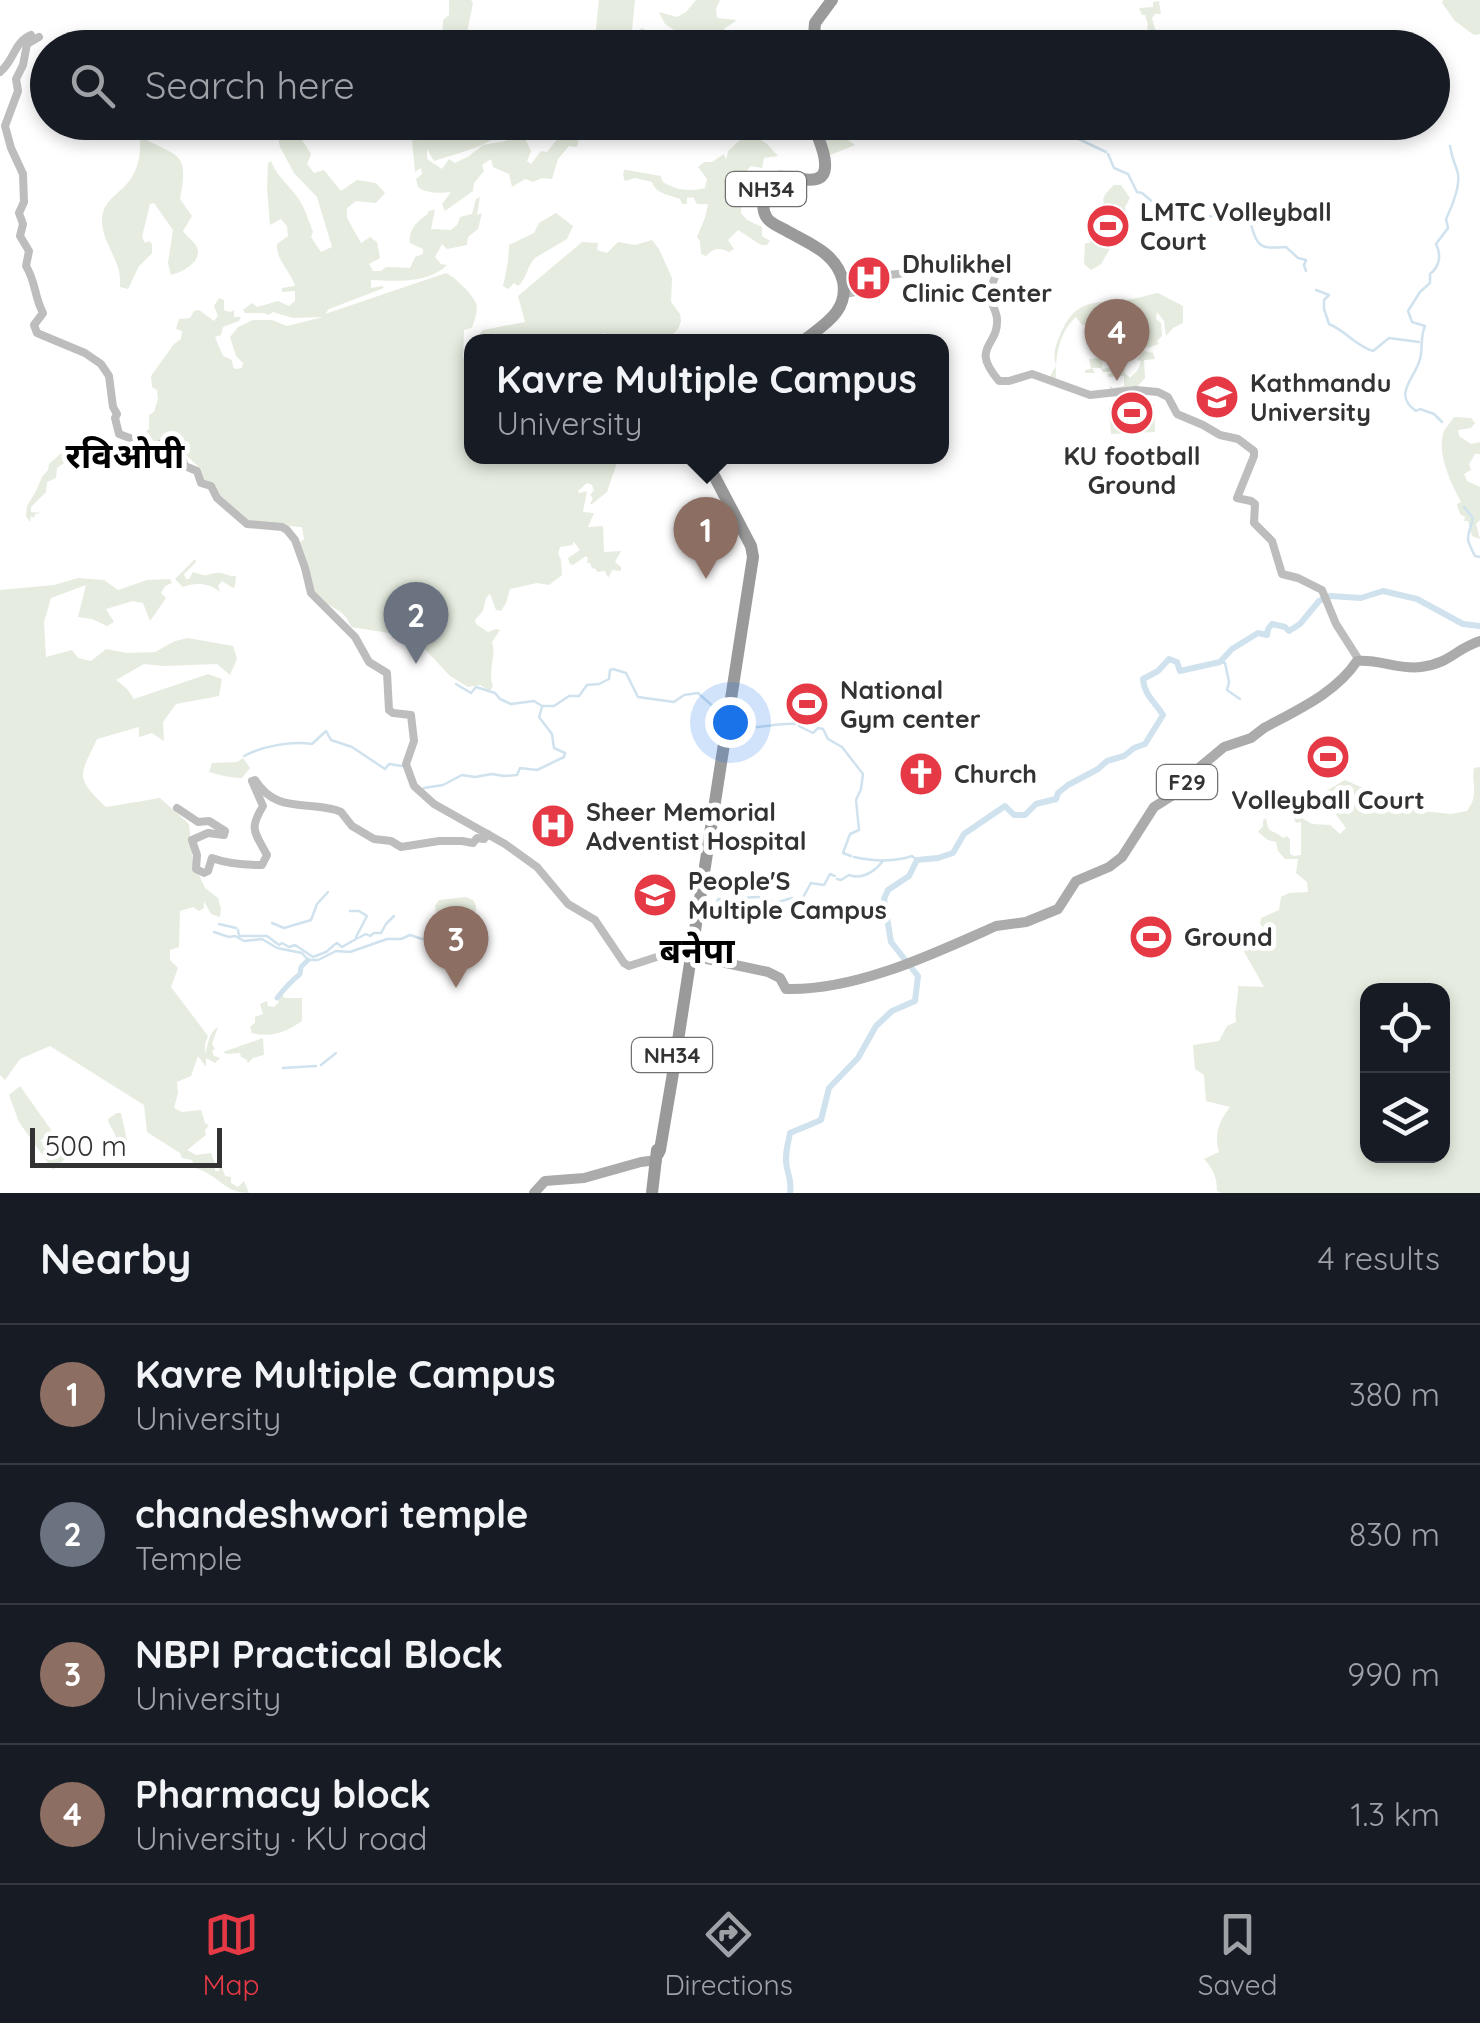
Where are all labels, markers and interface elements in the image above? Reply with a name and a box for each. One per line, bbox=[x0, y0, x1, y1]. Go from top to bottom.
search box bbox=[30, 30, 1450, 140]
icon: search bbox=[65, 58, 120, 113]
text: Search here bbox=[145, 61, 355, 109]
road number: NH34 bbox=[726, 172, 806, 206]
place label: LMTC Volleyball Court bbox=[1140, 196, 1332, 256]
sports icon: LMTC Volleyball Court bbox=[1085, 203, 1131, 249]
place label: Dhulikhel Clinic Center bbox=[902, 248, 1052, 308]
hospital icon: Dhulikhel Clinic Center bbox=[846, 255, 892, 301]
pin: 4 bbox=[1084, 298, 1150, 381]
popup bbox=[464, 334, 949, 464]
text: Kavre Multiple Campus bbox=[496, 355, 917, 403]
place label: Kathmandu University bbox=[1250, 367, 1391, 427]
school or university icon: Kathmandu University bbox=[1194, 374, 1240, 420]
sports icon: KU football Ground bbox=[1109, 390, 1155, 436]
text: University bbox=[496, 403, 642, 443]
district label: रविओपी bbox=[66, 433, 185, 477]
place label: KU football Ground bbox=[1063, 440, 1201, 500]
pin: 1 bbox=[674, 496, 738, 579]
pin: 2 bbox=[384, 582, 448, 664]
place label: National Gym center bbox=[840, 674, 981, 734]
sports icon: National Gym center bbox=[784, 681, 830, 727]
your location bbox=[705, 697, 756, 748]
sports icon: Volleyball Court bbox=[1305, 734, 1351, 780]
church icon: Church bbox=[898, 751, 944, 797]
place label: Church bbox=[954, 758, 1037, 789]
road number: F29 bbox=[1157, 765, 1217, 799]
place label: Volleyball Court bbox=[1231, 784, 1425, 815]
place label: Sheer Memorial Adventist Hospital bbox=[586, 796, 807, 856]
hospital icon: Sheer Memorial Adventist Hospital bbox=[530, 803, 576, 849]
place label: People'S Multiple Campus bbox=[688, 865, 887, 925]
school or university icon: People'S Multiple Campus bbox=[632, 872, 678, 918]
pin: 3 bbox=[424, 906, 488, 988]
sports icon: Ground bbox=[1128, 914, 1174, 960]
place label: Ground bbox=[1184, 921, 1273, 952]
district label: बनेपा bbox=[659, 928, 735, 972]
map controls bbox=[1360, 983, 1450, 1163]
button: locate bbox=[1360, 983, 1450, 1073]
road number: NH34 bbox=[632, 1038, 712, 1072]
button: layers bbox=[1360, 1073, 1450, 1163]
scale bar bbox=[30, 1123, 222, 1168]
text: 500 m bbox=[45, 1128, 127, 1163]
text: Nearby bbox=[40, 1232, 191, 1285]
text: 4 results bbox=[1318, 1238, 1440, 1278]
text: Kavre Multiple Campus bbox=[135, 1350, 555, 1398]
text: 1 bbox=[66, 1374, 79, 1414]
text: 380 m bbox=[1349, 1374, 1440, 1414]
text: University bbox=[135, 1398, 281, 1438]
text: chandeshwori temple bbox=[135, 1490, 528, 1538]
text: 2 bbox=[63, 1514, 82, 1554]
text: 830 m bbox=[1349, 1514, 1440, 1554]
text: Temple bbox=[135, 1538, 242, 1578]
text: NBPI Practical Block bbox=[135, 1630, 503, 1678]
text: 3 bbox=[64, 1654, 81, 1694]
text: 990 m bbox=[1347, 1654, 1440, 1694]
text: University bbox=[135, 1678, 281, 1718]
text: Pharmacy block bbox=[135, 1770, 431, 1818]
text: 4 bbox=[63, 1794, 82, 1834]
text: 1.3 km bbox=[1351, 1794, 1440, 1834]
text: University · KU road bbox=[135, 1818, 427, 1858]
tab: Map bbox=[202, 1907, 260, 2002]
tab: Directions bbox=[664, 1907, 793, 2002]
tab: Saved bbox=[1198, 1907, 1278, 2002]

